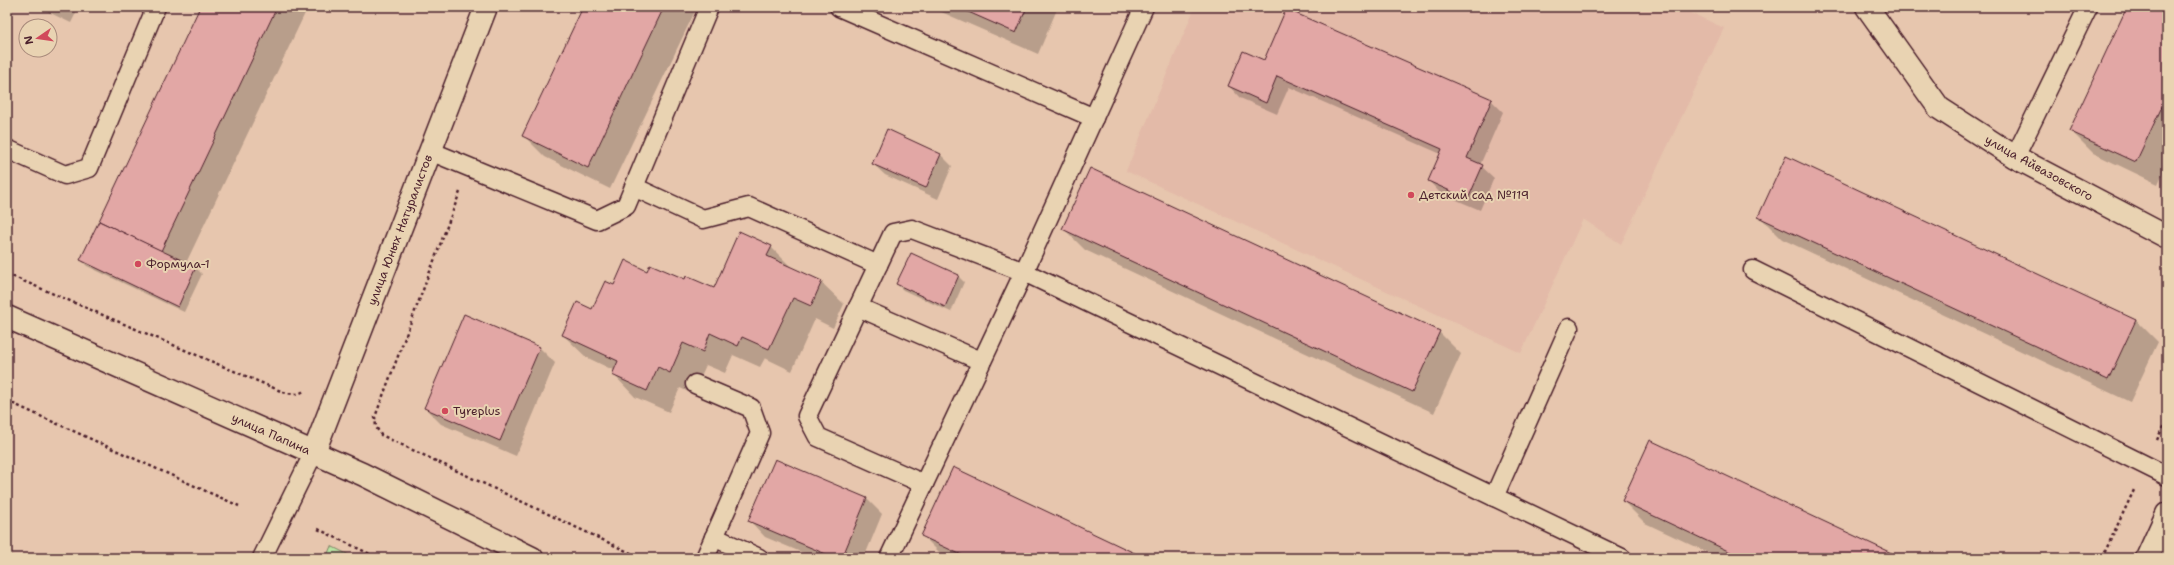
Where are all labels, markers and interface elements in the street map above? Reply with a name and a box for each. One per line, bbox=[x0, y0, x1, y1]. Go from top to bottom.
north arrow bbox=[18, 18, 58, 58]
text: N bbox=[20, 34, 37, 46]
street label: улица Айвазовского bbox=[1982, 132, 2096, 204]
street label: улица Юных Натуралистов bbox=[364, 152, 436, 308]
place label: Детский сад №119 bbox=[1419, 187, 1529, 203]
marker: Детский сад №119 bbox=[1406, 190, 1416, 200]
place label: Формула-1 bbox=[146, 256, 210, 272]
marker: Формула-1 bbox=[133, 259, 143, 269]
place label: Tyreplus bbox=[453, 403, 501, 419]
marker: Tyreplus bbox=[440, 406, 450, 416]
street label: улица Папина bbox=[229, 409, 313, 459]

